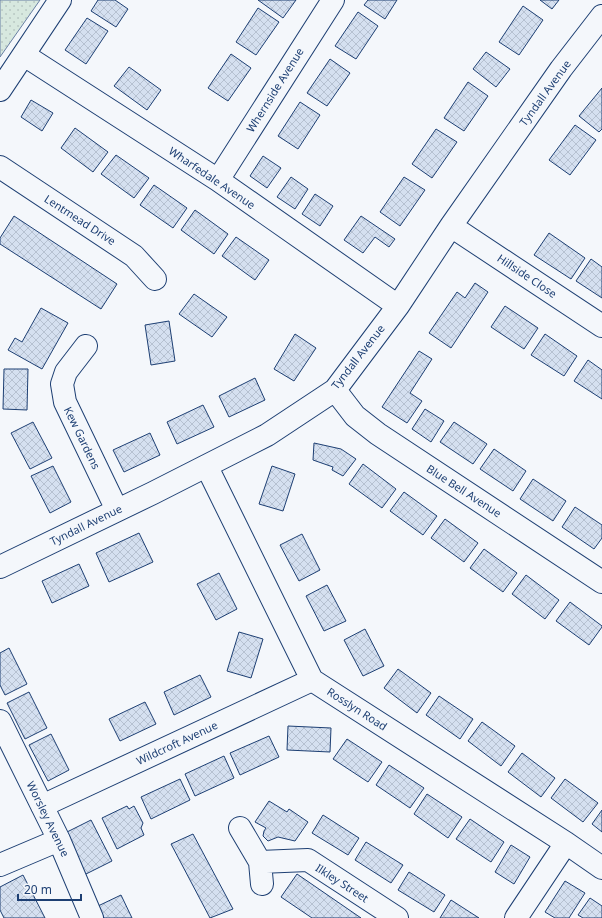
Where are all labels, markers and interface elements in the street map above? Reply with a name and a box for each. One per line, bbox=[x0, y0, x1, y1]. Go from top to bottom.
street label: Whernside Avenue bbox=[242, 45, 307, 135]
street label: Tyndall Avenue bbox=[515, 57, 574, 129]
street label: Wharfedale Avenue bbox=[166, 143, 258, 212]
street label: Lentmead Drive bbox=[42, 191, 119, 248]
street label: Hillside Close bbox=[495, 250, 560, 301]
street label: Tyndall Avenue bbox=[328, 321, 388, 392]
street label: Kew Gardens bbox=[61, 404, 104, 472]
street label: Blue Bell Avenue bbox=[424, 461, 505, 520]
street label: Tyndall Avenue bbox=[47, 501, 124, 548]
street label: Rosslyn Road bbox=[324, 684, 390, 734]
street label: Wildcroft Avenue bbox=[134, 717, 220, 768]
street label: Worsley Avenue bbox=[24, 778, 73, 859]
street label: Ilkley Street bbox=[313, 860, 372, 905]
scale bar bbox=[18, 876, 81, 902]
text: 20 m bbox=[24, 881, 52, 898]

